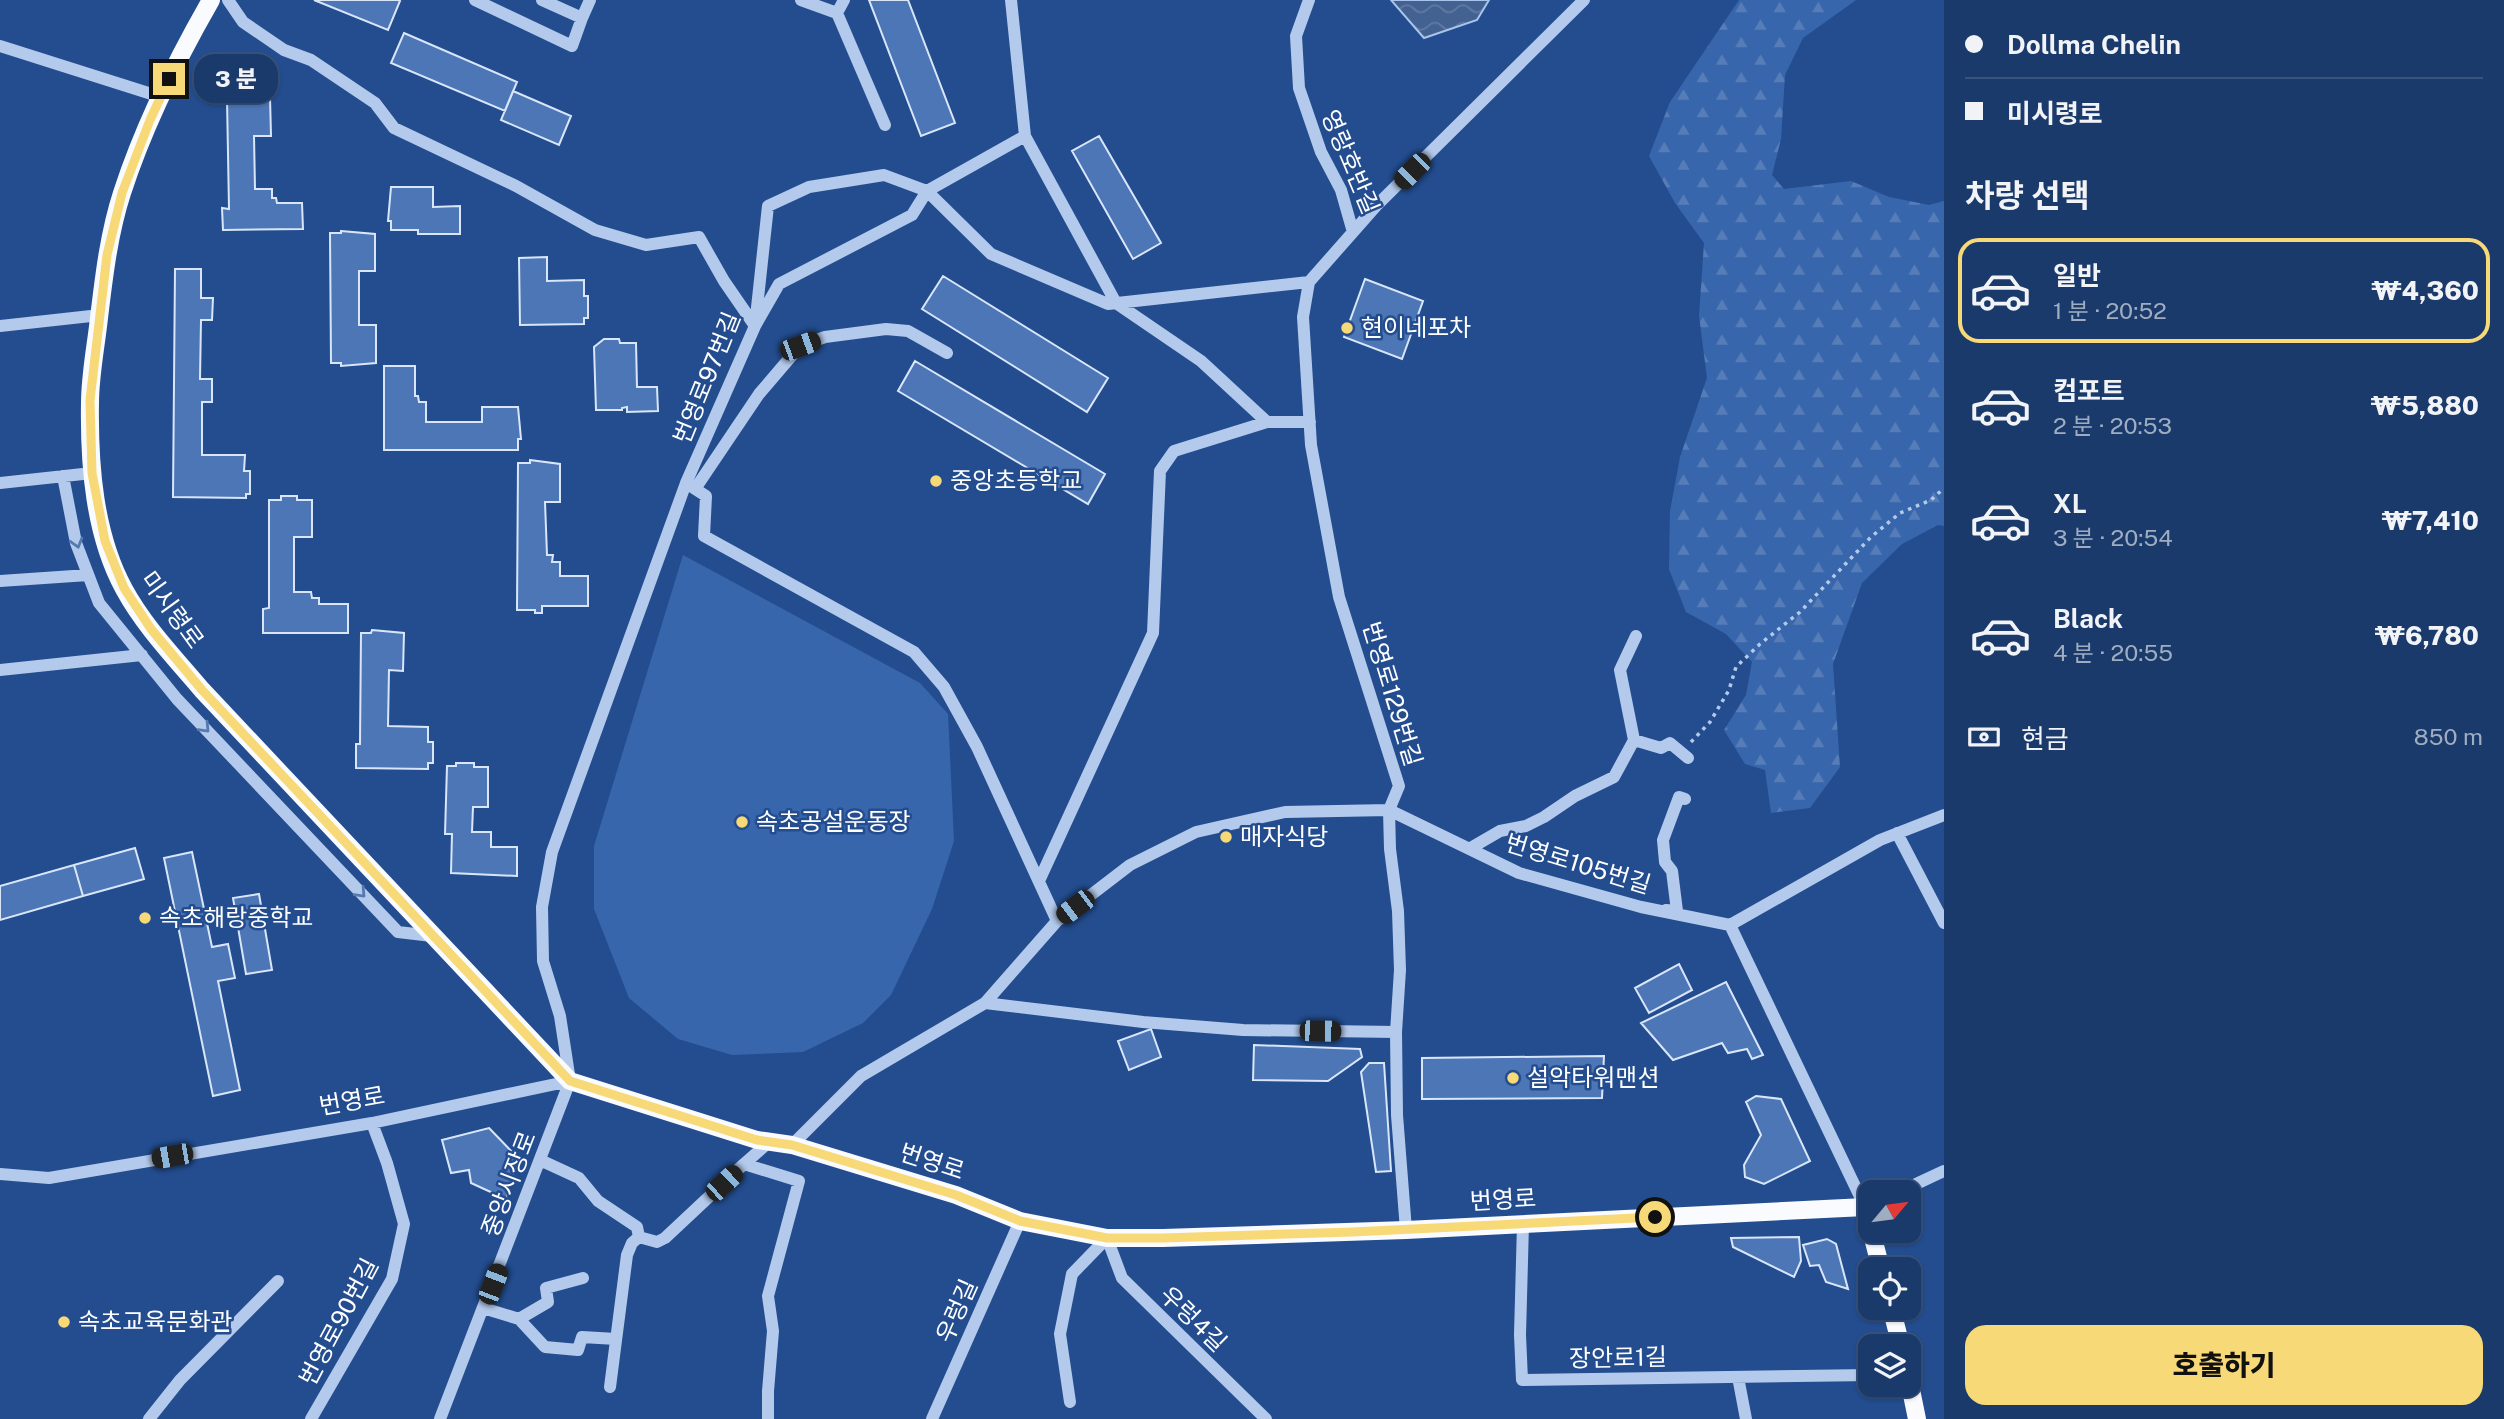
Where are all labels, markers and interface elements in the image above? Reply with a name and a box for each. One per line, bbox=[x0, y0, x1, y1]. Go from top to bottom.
text: Dollma Chelin bbox=[2007, 29, 2181, 60]
callout: 3 분 bbox=[194, 55, 278, 104]
route end bbox=[153, 63, 185, 95]
text: 3 분 bbox=[215, 65, 257, 92]
text: 미시령로 bbox=[2007, 98, 2103, 129]
street label: 영랑호반길 bbox=[1316, 105, 1385, 218]
car bbox=[1390, 149, 1435, 193]
text: 차량 선택 bbox=[1965, 177, 2090, 214]
icon: car bbox=[1969, 259, 2032, 322]
text: 일반 bbox=[2053, 260, 2101, 291]
text: ₩4,360 bbox=[2371, 275, 2479, 306]
text: 1 분 · 20:52 bbox=[2053, 297, 2167, 324]
street label: 번영로97번길 bbox=[667, 308, 745, 447]
place label: 현이네포차 bbox=[1361, 313, 1471, 341]
marker: 현이네포차 bbox=[1339, 320, 1355, 336]
car bbox=[777, 329, 824, 363]
icon: car bbox=[1969, 374, 2032, 437]
text: 컴포트 bbox=[2053, 375, 2125, 406]
text: ₩5,880 bbox=[2371, 390, 2479, 421]
text: 2 분 · 20:53 bbox=[2053, 412, 2172, 439]
place label: 중앙초등학교 bbox=[950, 466, 1082, 494]
marker: 중앙초등학교 bbox=[928, 473, 944, 489]
text: XL bbox=[2053, 488, 2087, 519]
icon: car bbox=[1969, 489, 2032, 552]
text: ₩7,410 bbox=[2382, 505, 2479, 536]
text: 3 분 · 20:54 bbox=[2053, 524, 2173, 551]
one-way arrow bbox=[69, 537, 84, 549]
street label: 미시령로 bbox=[136, 565, 210, 653]
text: Black bbox=[2053, 603, 2123, 634]
icon: car bbox=[1969, 604, 2032, 667]
street label: 번영로129번길 bbox=[1358, 618, 1428, 769]
text: ₩6,780 bbox=[2375, 620, 2479, 651]
text: 4 분 · 20:55 bbox=[2053, 639, 2173, 666]
icon: cash bbox=[1965, 718, 2003, 756]
one-way arrow bbox=[196, 719, 209, 732]
text: 현금 bbox=[2021, 723, 2069, 754]
text: 850 m bbox=[2414, 723, 2483, 750]
place label: 속초공설운동장 bbox=[756, 807, 911, 835]
marker: 속초공설운동장 bbox=[734, 814, 750, 830]
place label: 매자식당 bbox=[1240, 822, 1328, 850]
street label: 번영로105번길 bbox=[1502, 828, 1654, 898]
marker: 매자식당 bbox=[1218, 829, 1234, 845]
one-way arrow bbox=[353, 885, 366, 898]
car bbox=[1052, 886, 1099, 928]
place label: 속초해랑중학교 bbox=[159, 903, 314, 931]
marker: 속초해랑중학교 bbox=[137, 910, 153, 926]
car bbox=[1299, 1020, 1342, 1042]
place label: 설악타워맨션 bbox=[1527, 1063, 1659, 1091]
marker: 설악타워맨션 bbox=[1505, 1070, 1521, 1086]
street label: 번영로 bbox=[317, 1080, 387, 1120]
street label: 중앙시장로 bbox=[475, 1127, 541, 1240]
street label: 번영로 bbox=[896, 1137, 968, 1185]
car bbox=[150, 1142, 195, 1170]
car bbox=[702, 1161, 747, 1205]
north arrow bbox=[1858, 1180, 1922, 1242]
map controls bbox=[1858, 1180, 1921, 1397]
street label: 번영로 bbox=[1469, 1183, 1537, 1215]
route start bbox=[1639, 1201, 1671, 1233]
street label: 번영로90번길 bbox=[293, 1253, 383, 1390]
button: locate bbox=[1858, 1257, 1921, 1320]
car bbox=[476, 1261, 511, 1307]
street label: 우렁길 bbox=[930, 1275, 982, 1347]
street label: 우렁4길 bbox=[1155, 1280, 1233, 1357]
place label: 속초교육문화관 bbox=[78, 1307, 233, 1335]
marker: 속초교육문화관 bbox=[56, 1314, 72, 1330]
button: 호출하기 bbox=[1965, 1325, 2483, 1405]
button: layers bbox=[1858, 1334, 1921, 1397]
street label: 장안로1길 bbox=[1569, 1342, 1667, 1372]

